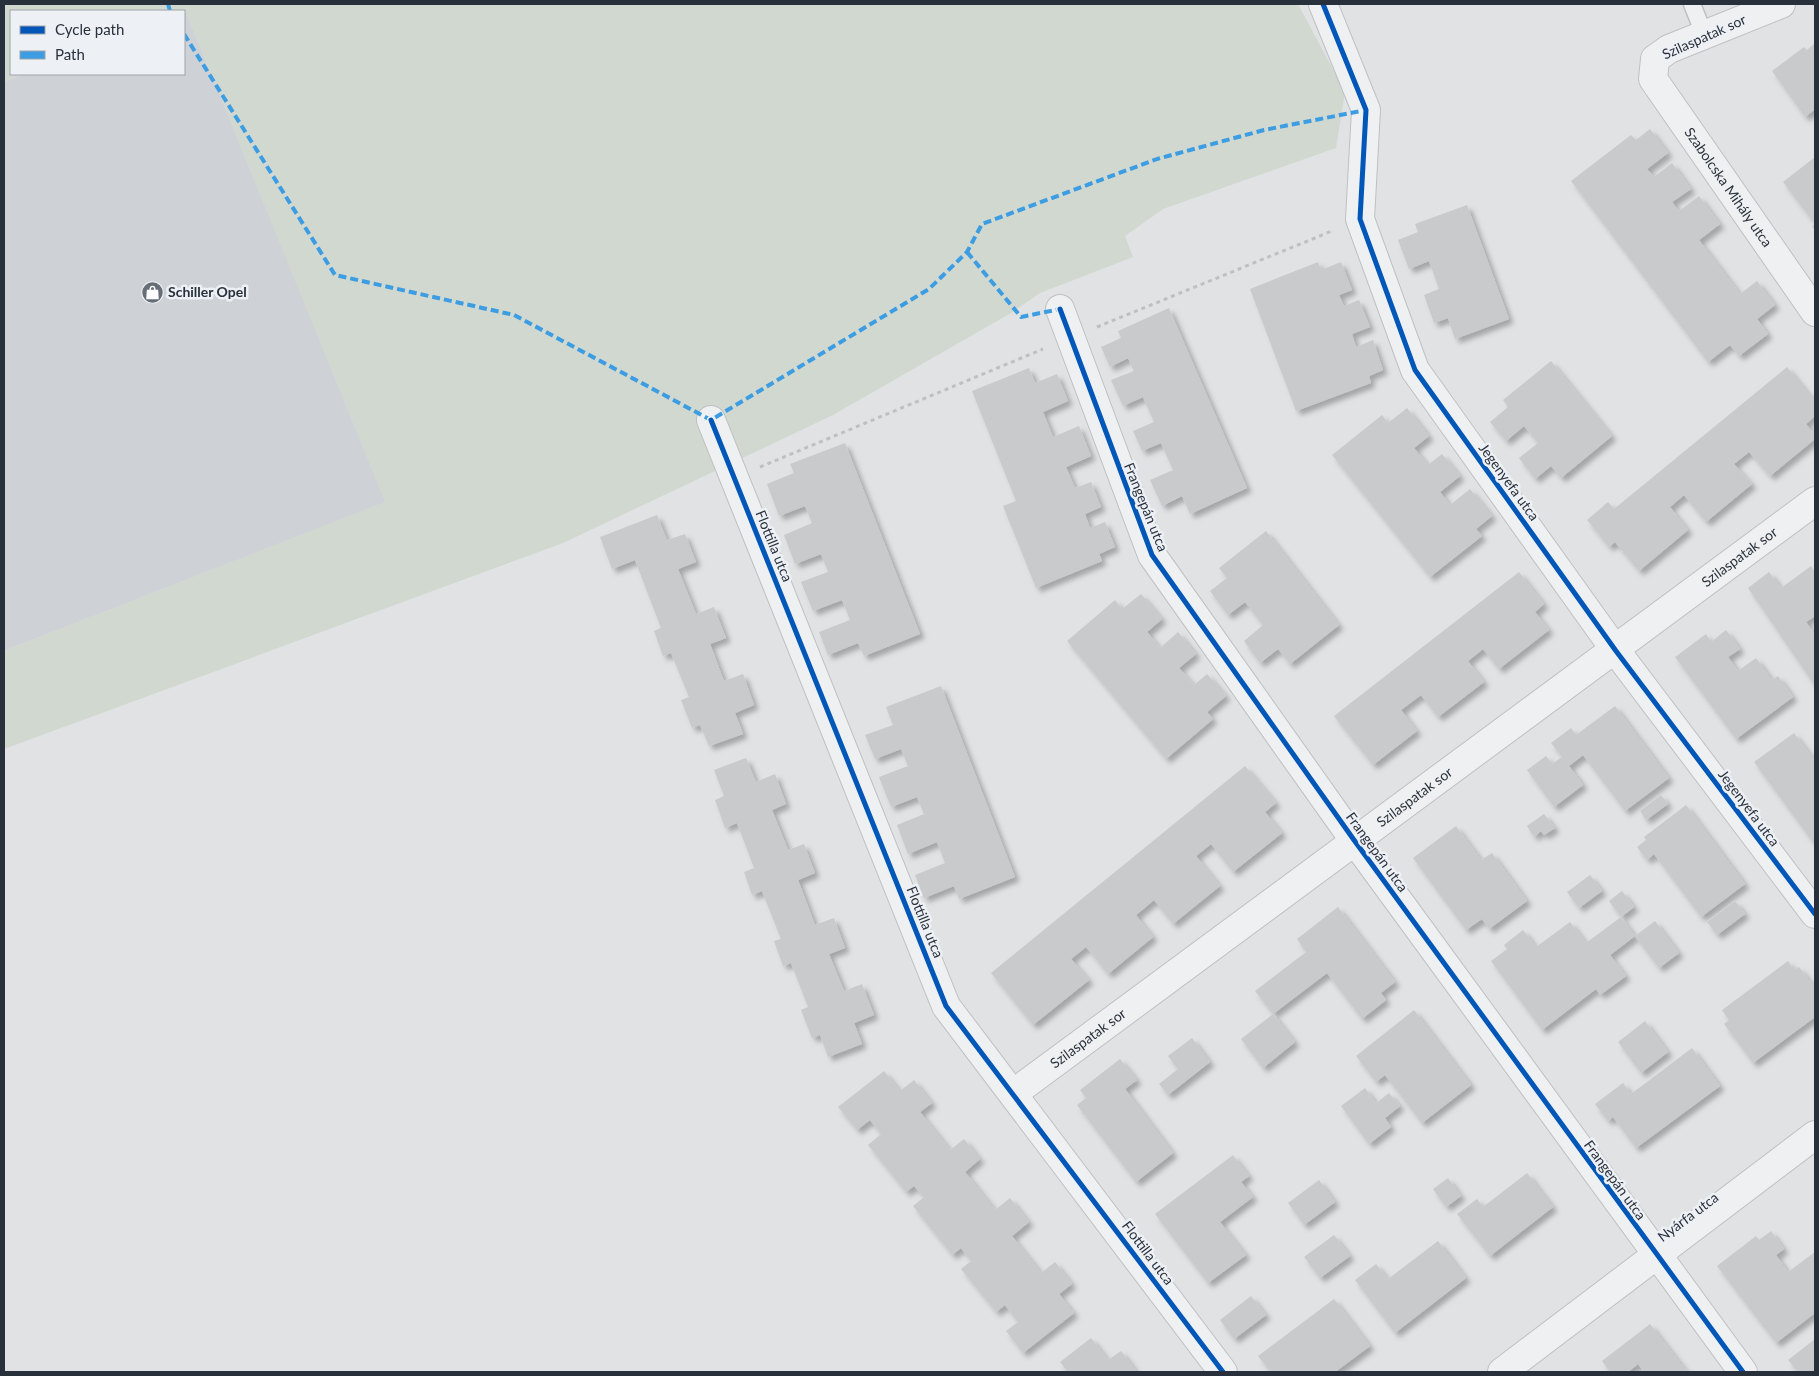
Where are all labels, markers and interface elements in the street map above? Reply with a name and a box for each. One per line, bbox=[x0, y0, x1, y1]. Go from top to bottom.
legend bbox=[10, 10, 185, 75]
street label: Szilaspatak sor bbox=[1659, 11, 1748, 63]
text: Cycle path bbox=[55, 20, 124, 38]
text: Path bbox=[55, 45, 85, 63]
street label: Szabolcska Mihály utca bbox=[1681, 124, 1776, 250]
shop icon: Schiller Opel bbox=[140, 280, 164, 304]
place label: Schiller Opel bbox=[168, 283, 247, 300]
street label: Jegenyefa utca bbox=[1476, 440, 1543, 524]
street label: Frangepán utca bbox=[1121, 460, 1172, 554]
street label: Flottilla utca bbox=[752, 508, 797, 584]
street label: Szilaspatak sor bbox=[1698, 523, 1780, 590]
street label: Szilaspatak sor bbox=[1373, 763, 1455, 830]
street label: Jegenyefa utca bbox=[1715, 766, 1784, 849]
street label: Frangepán utca bbox=[1343, 809, 1412, 895]
street label: Flottilla utca bbox=[903, 884, 948, 960]
street label: Szilaspatak sor bbox=[1046, 1004, 1129, 1071]
street label: Frangepán utca bbox=[1581, 1137, 1650, 1223]
street label: Nyárfa utca bbox=[1654, 1188, 1721, 1245]
street label: Flottilla utca bbox=[1119, 1217, 1178, 1288]

